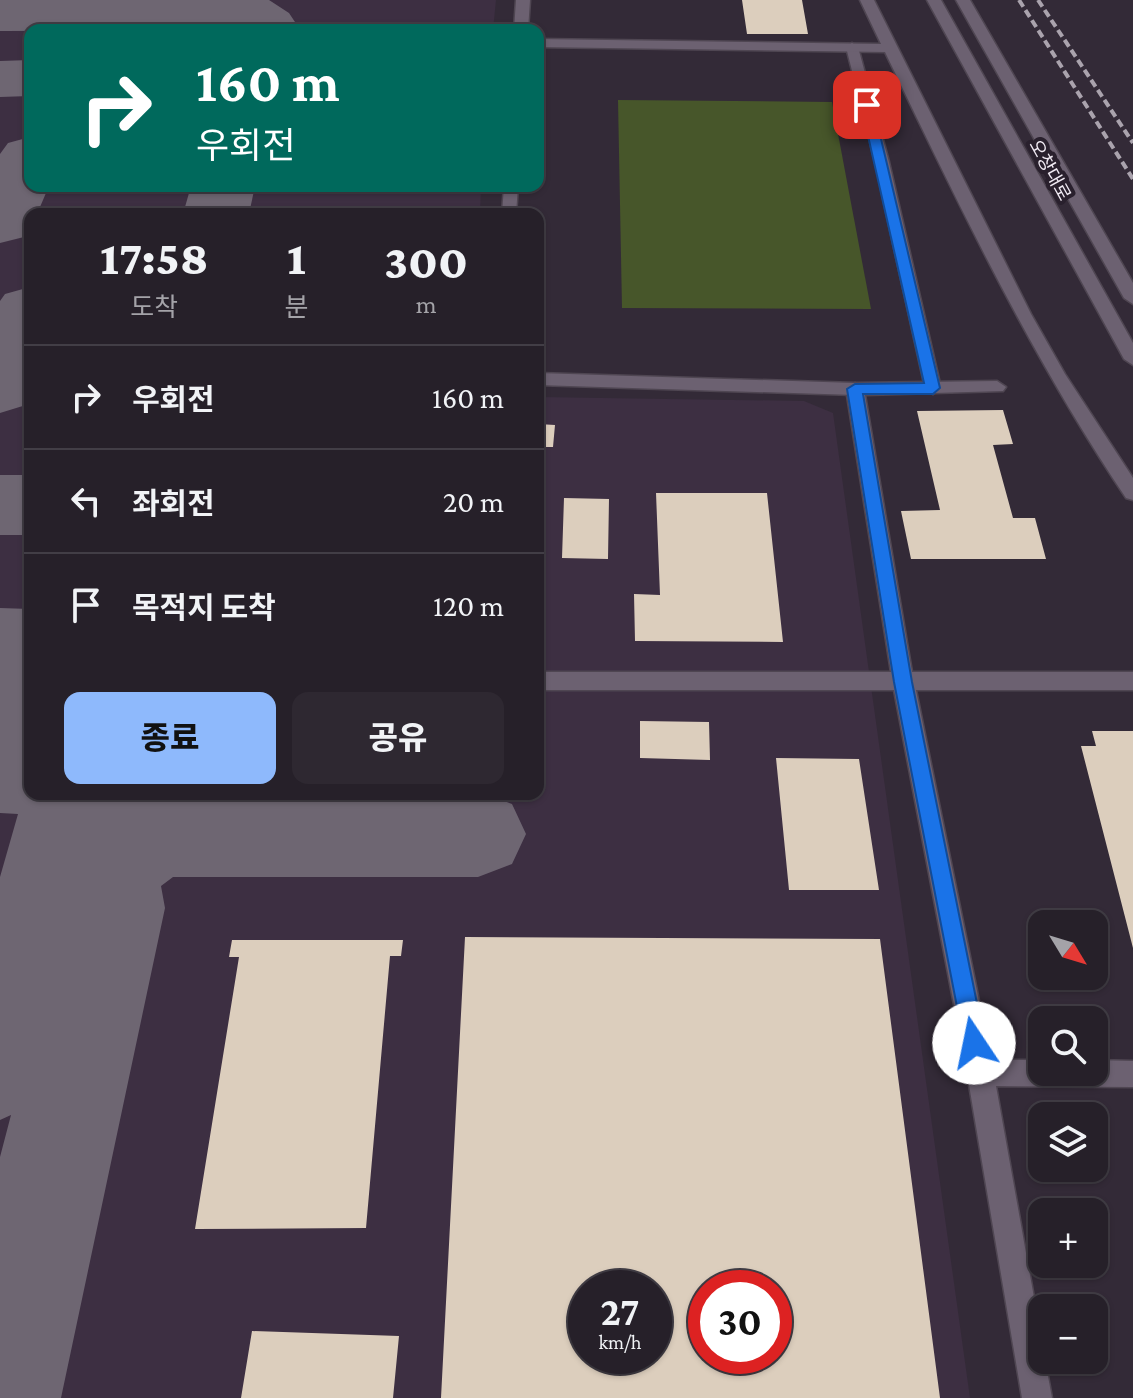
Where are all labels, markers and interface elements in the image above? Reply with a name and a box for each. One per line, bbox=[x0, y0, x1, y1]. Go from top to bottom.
text: 160 m bbox=[196, 51, 340, 113]
icon: right bbox=[64, 56, 168, 160]
pin bbox=[833, 71, 901, 139]
icon: arrive bbox=[845, 83, 889, 127]
text: 우회전 bbox=[196, 126, 295, 166]
street label: 오창대로 bbox=[1025, 136, 1075, 204]
text: 17:58 bbox=[100, 231, 208, 284]
text: 1 bbox=[287, 231, 306, 284]
text: 300 bbox=[384, 235, 468, 288]
text: m bbox=[416, 290, 437, 319]
text: 도착 bbox=[130, 293, 178, 322]
text: 분 bbox=[284, 293, 308, 322]
icon: right bbox=[64, 375, 108, 419]
text: 160 m bbox=[432, 381, 504, 414]
text: 우회전 bbox=[132, 383, 215, 416]
icon: left bbox=[64, 479, 108, 523]
text: 20 m bbox=[443, 485, 504, 518]
text: 좌회전 bbox=[132, 487, 215, 520]
icon: arrive bbox=[64, 583, 108, 627]
text: 120 m bbox=[433, 589, 504, 622]
text: 목적지 도착 bbox=[132, 591, 276, 624]
button: 종료 bbox=[64, 692, 276, 784]
button: 공유 bbox=[292, 692, 504, 784]
north arrow bbox=[1028, 910, 1108, 990]
map controls bbox=[1028, 910, 1108, 1374]
position arrow bbox=[932, 1001, 1016, 1085]
button: search bbox=[1028, 1006, 1108, 1086]
button: layers bbox=[1028, 1102, 1108, 1182]
button: + bbox=[1028, 1198, 1108, 1278]
speed limit sign: 30 bbox=[688, 1270, 792, 1374]
text: 27 bbox=[601, 1289, 639, 1334]
button: − bbox=[1028, 1294, 1108, 1374]
text: km/h bbox=[598, 1331, 642, 1353]

